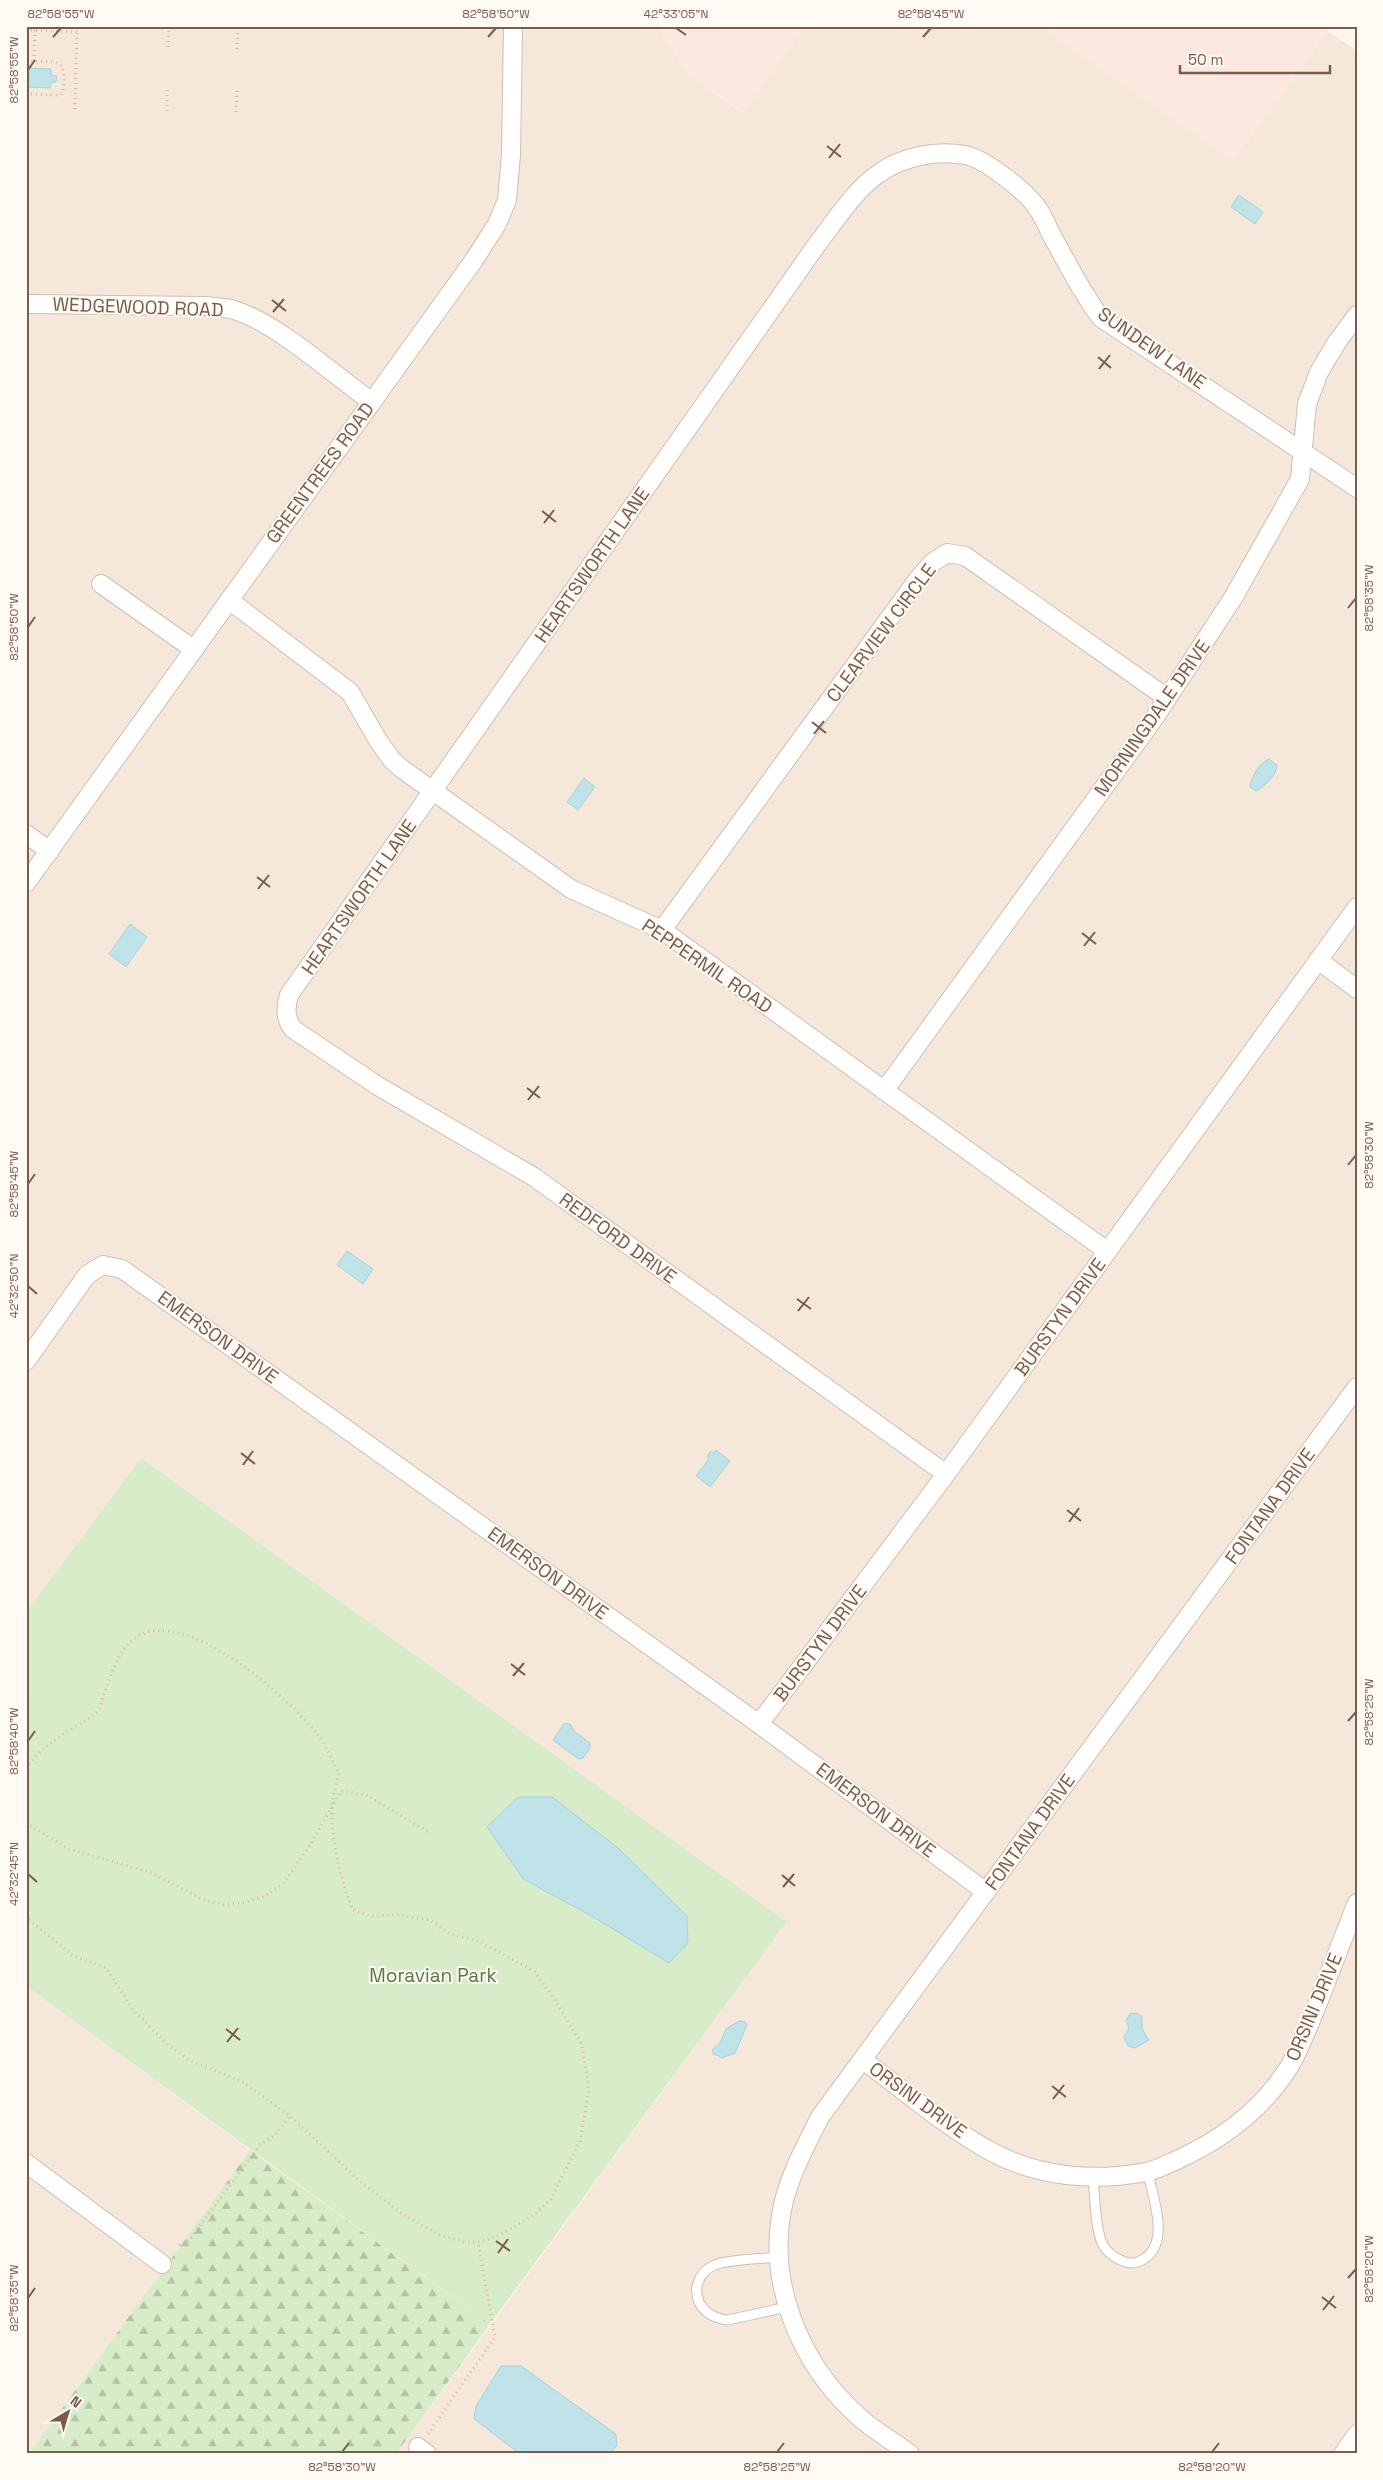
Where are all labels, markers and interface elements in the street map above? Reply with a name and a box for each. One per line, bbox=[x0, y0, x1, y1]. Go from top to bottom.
text: 82°58'55"W bbox=[28, 6, 95, 22]
text: 82°58'50"W bbox=[462, 6, 530, 22]
text: 42°33'05"N bbox=[644, 6, 708, 22]
text: 82°58'45"W bbox=[898, 6, 965, 22]
text: 82°58'55"W bbox=[6, 36, 22, 103]
scale bar bbox=[1180, 42, 1330, 74]
text: 50 m bbox=[1188, 50, 1223, 69]
street label: WEDGEWOOD ROAD bbox=[52, 292, 224, 322]
street label: SUNDEW LANE bbox=[1093, 301, 1211, 395]
street label: GREENTREES ROAD bbox=[260, 397, 380, 549]
street label: HEARTSWORTH LANE bbox=[529, 482, 655, 648]
street label: CLEARVIEW CIRCLE bbox=[821, 559, 941, 707]
text: 82°58'35"W bbox=[1361, 564, 1377, 632]
text: 82°58'50"W bbox=[6, 593, 22, 661]
street label: MORNINGDALE DRIVE bbox=[1089, 635, 1215, 801]
street label: HEARTSWORTH LANE bbox=[296, 814, 422, 980]
street label: PEPPERMIL ROAD bbox=[637, 913, 777, 1019]
text: 82°58'30"W bbox=[1361, 1121, 1377, 1189]
text: 82°58'45"W bbox=[6, 1150, 22, 1217]
street label: REDFORD DRIVE bbox=[554, 1187, 682, 1289]
street label: BURSTYN DRIVE bbox=[1009, 1253, 1111, 1381]
text: 42°32'50"N bbox=[6, 1254, 22, 1318]
street label: EMERSON DRIVE bbox=[153, 1285, 283, 1389]
street label: FONTANA DRIVE bbox=[1219, 1443, 1321, 1569]
street label: EMERSON DRIVE bbox=[483, 1521, 613, 1625]
street label: BURSTYN DRIVE bbox=[768, 1579, 872, 1707]
text: 82°58'25"W bbox=[1361, 1678, 1377, 1746]
text: 82°58'40"W bbox=[6, 1707, 22, 1775]
street label: EMERSON DRIVE bbox=[811, 1757, 941, 1863]
street label: FONTANA DRIVE bbox=[979, 1769, 1081, 1895]
text: 42°32'45"N bbox=[6, 1842, 22, 1906]
street label: ORSINI DRIVE bbox=[1280, 1949, 1348, 2065]
park label: Moravian Park bbox=[369, 1963, 497, 1988]
street label: ORSINI DRIVE bbox=[864, 2056, 972, 2144]
text: 82°58'20"W bbox=[1361, 2235, 1377, 2303]
text: 82°58'35"W bbox=[6, 2264, 22, 2332]
north arrow bbox=[42, 2388, 92, 2438]
text: N bbox=[67, 2392, 85, 2412]
text: 82°58'30"W bbox=[308, 2459, 376, 2475]
text: 82°58'25"W bbox=[744, 2459, 811, 2475]
text: 82°58'20"W bbox=[1178, 2459, 1246, 2475]

